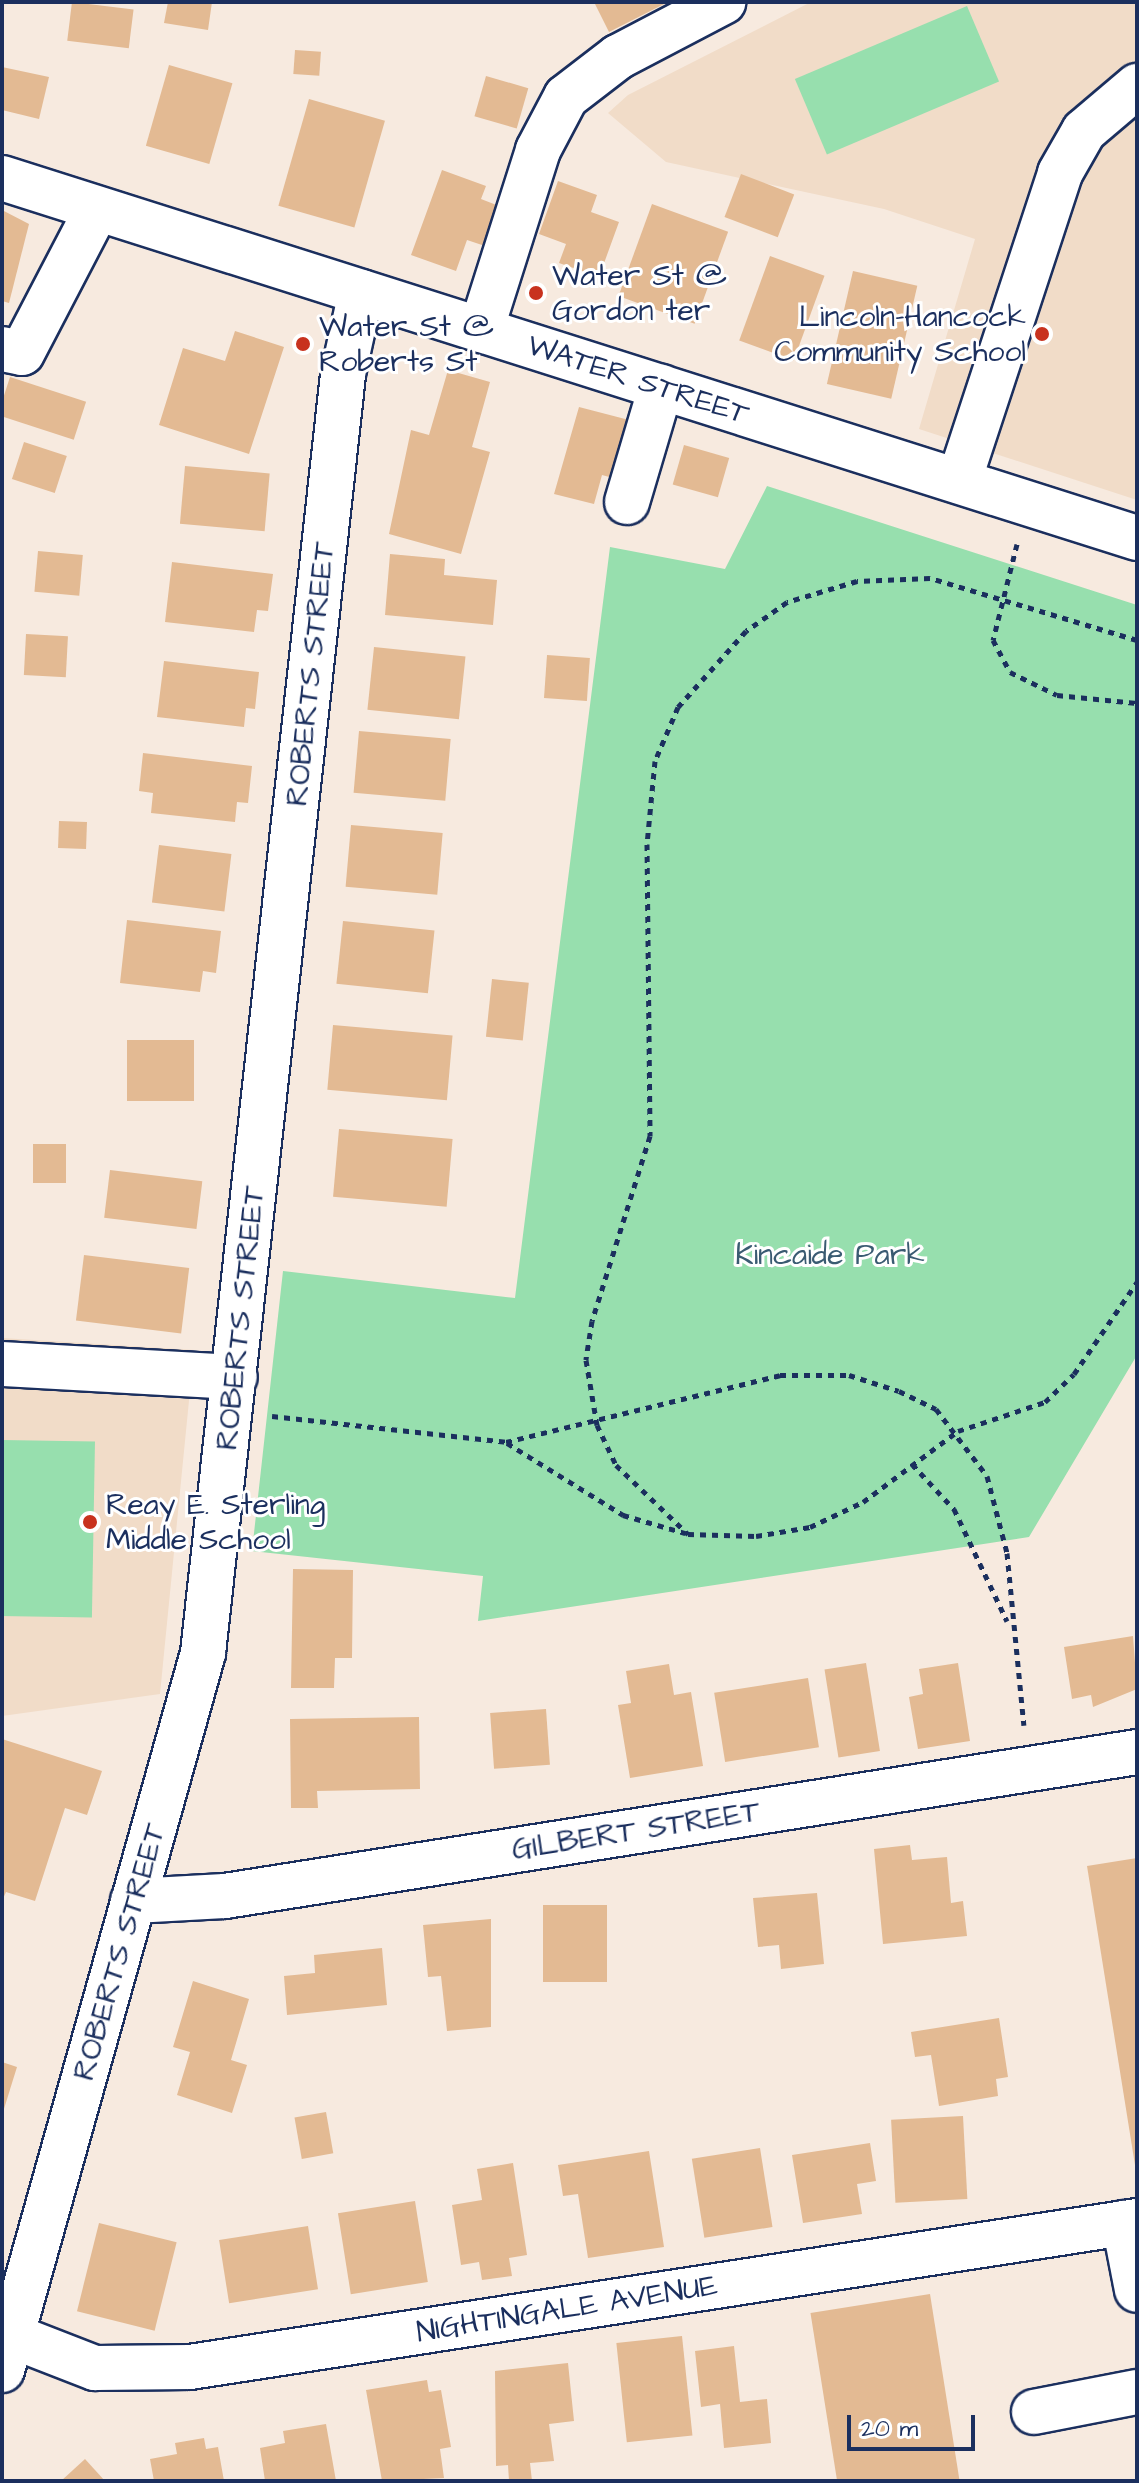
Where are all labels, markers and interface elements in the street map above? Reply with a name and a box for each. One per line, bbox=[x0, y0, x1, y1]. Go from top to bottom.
place label: Water St @ Gordon ter bbox=[552, 258, 727, 328]
marker: Water St @ Gordon ter bbox=[527, 284, 545, 302]
place label: Lincoln-Hancock Community School bbox=[774, 299, 1026, 370]
place label: Water St @ Roberts St bbox=[319, 309, 494, 380]
marker: Lincoln-Hancock Community School bbox=[1033, 325, 1051, 343]
street label: WATER STREET bbox=[523, 327, 753, 433]
marker: Water St @ Roberts St bbox=[294, 335, 312, 353]
street label: ROBERTS STREET bbox=[279, 540, 343, 808]
street label: ROBERTS STREET bbox=[209, 1184, 273, 1452]
park label: Kincaide Park bbox=[735, 1237, 925, 1273]
place label: Reay E. Sterling Middle School bbox=[106, 1487, 325, 1558]
marker: Reay E. Sterling Middle School bbox=[81, 1513, 99, 1531]
street label: GILBERT STREET bbox=[509, 1794, 763, 1868]
street label: ROBERTS STREET bbox=[66, 1819, 174, 2085]
street label: NIGHTINGALE AVENUE bbox=[414, 2267, 720, 2351]
scale bar bbox=[851, 2399, 979, 2449]
text: 20 m bbox=[861, 2412, 918, 2446]

